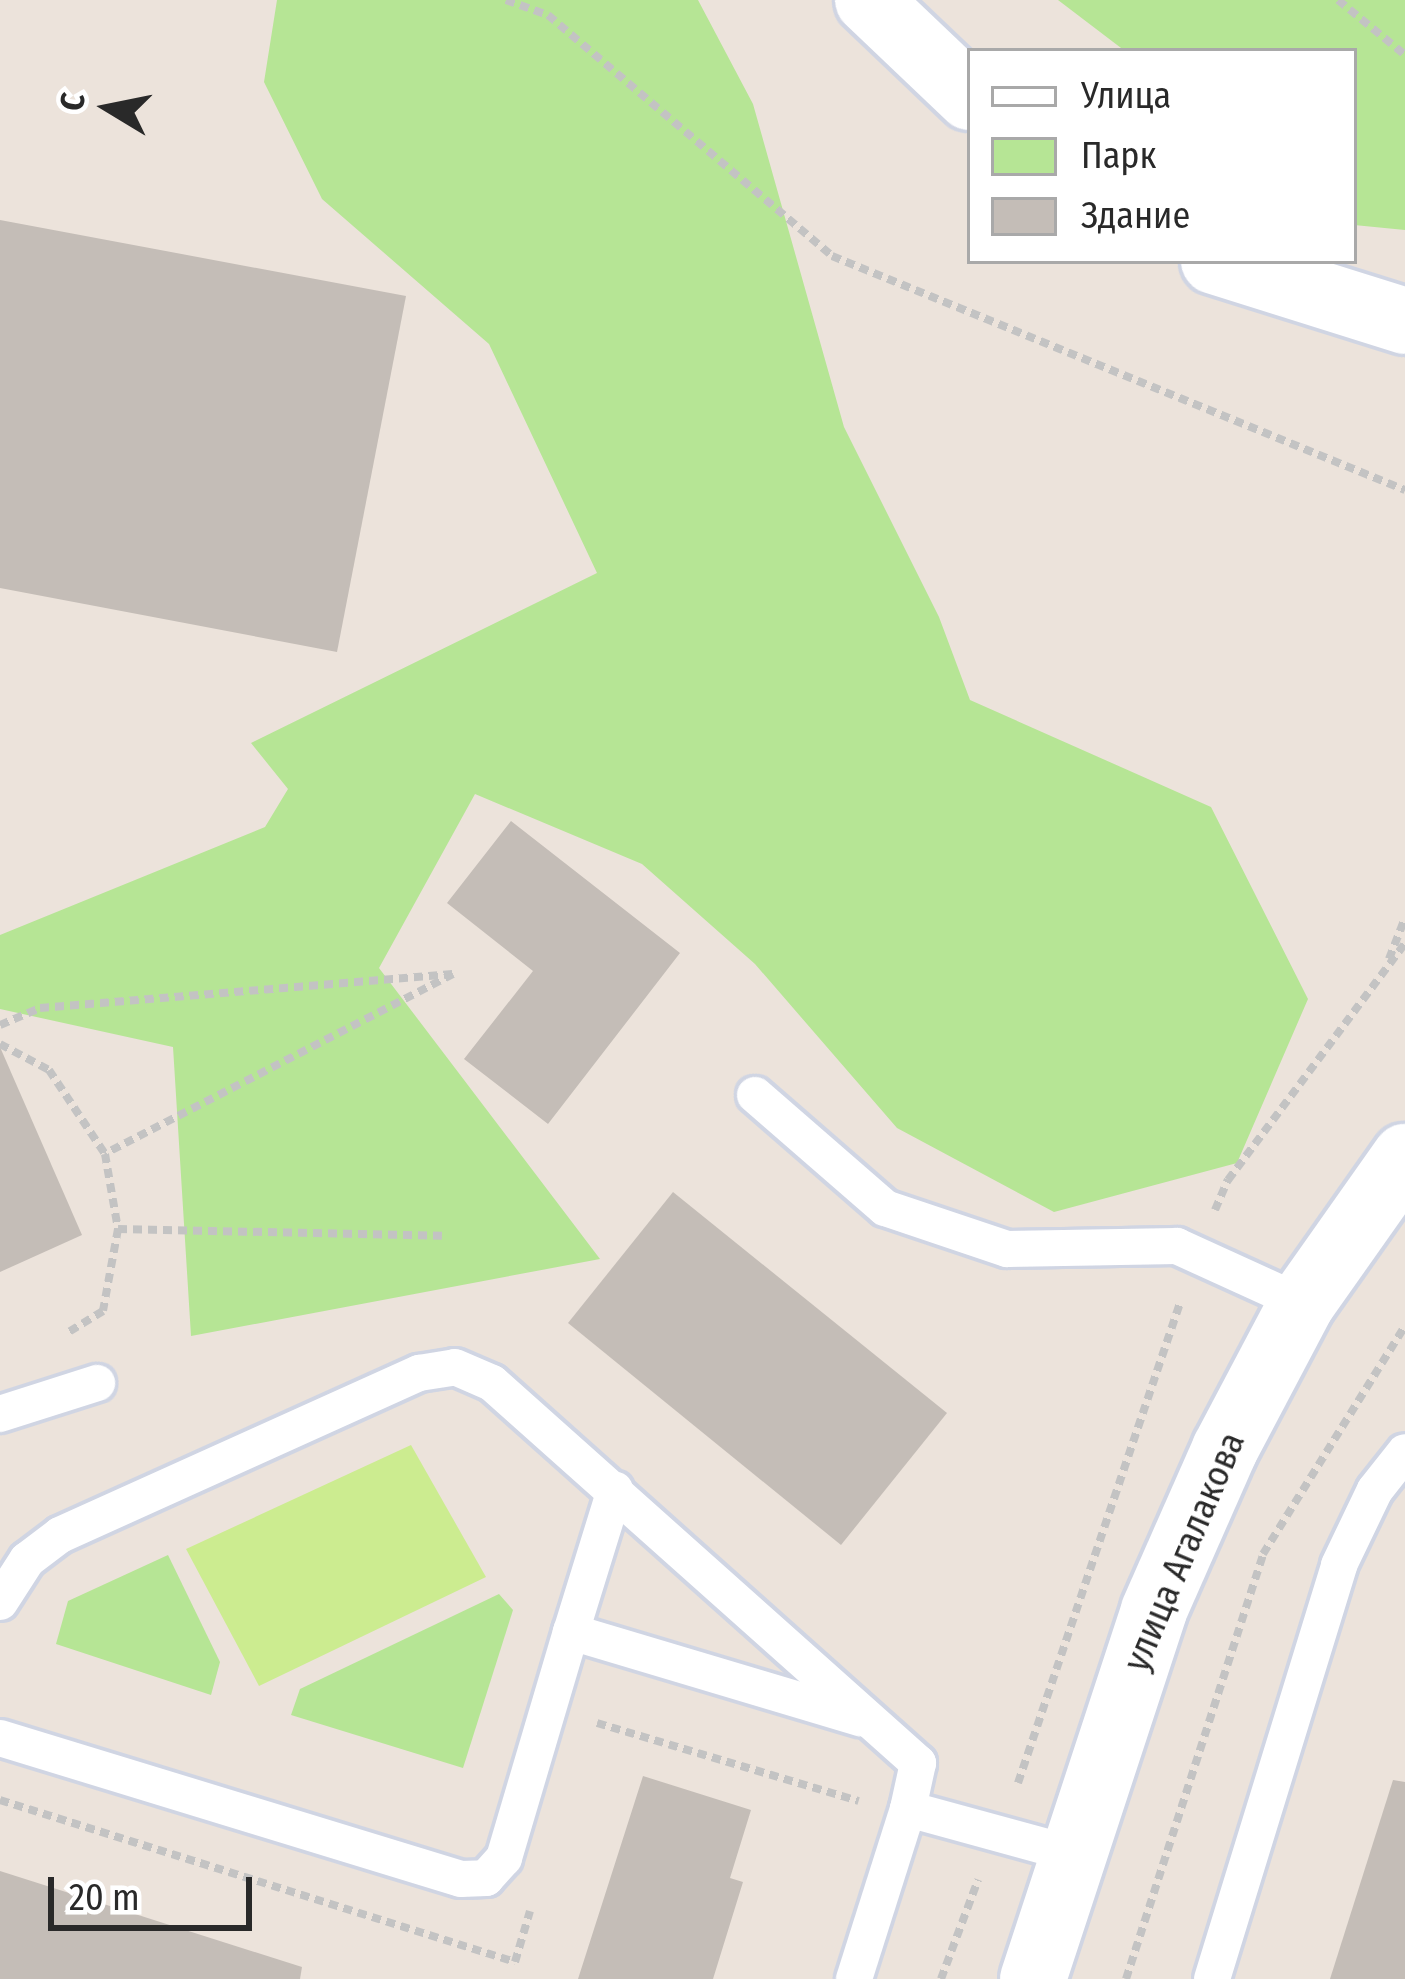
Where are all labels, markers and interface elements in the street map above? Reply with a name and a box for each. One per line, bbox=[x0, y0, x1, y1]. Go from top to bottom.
north arrow bbox=[48, 48, 168, 168]
legend bbox=[967, 48, 1357, 264]
text: Улица bbox=[1081, 74, 1171, 118]
text: С bbox=[51, 90, 94, 114]
text: Парк bbox=[1081, 134, 1156, 178]
text: Здание bbox=[1081, 194, 1190, 238]
street label: улица Агалакова bbox=[1115, 1426, 1255, 1678]
scale bar bbox=[54, 1853, 258, 1927]
text: 20 m bbox=[69, 1876, 140, 1920]

